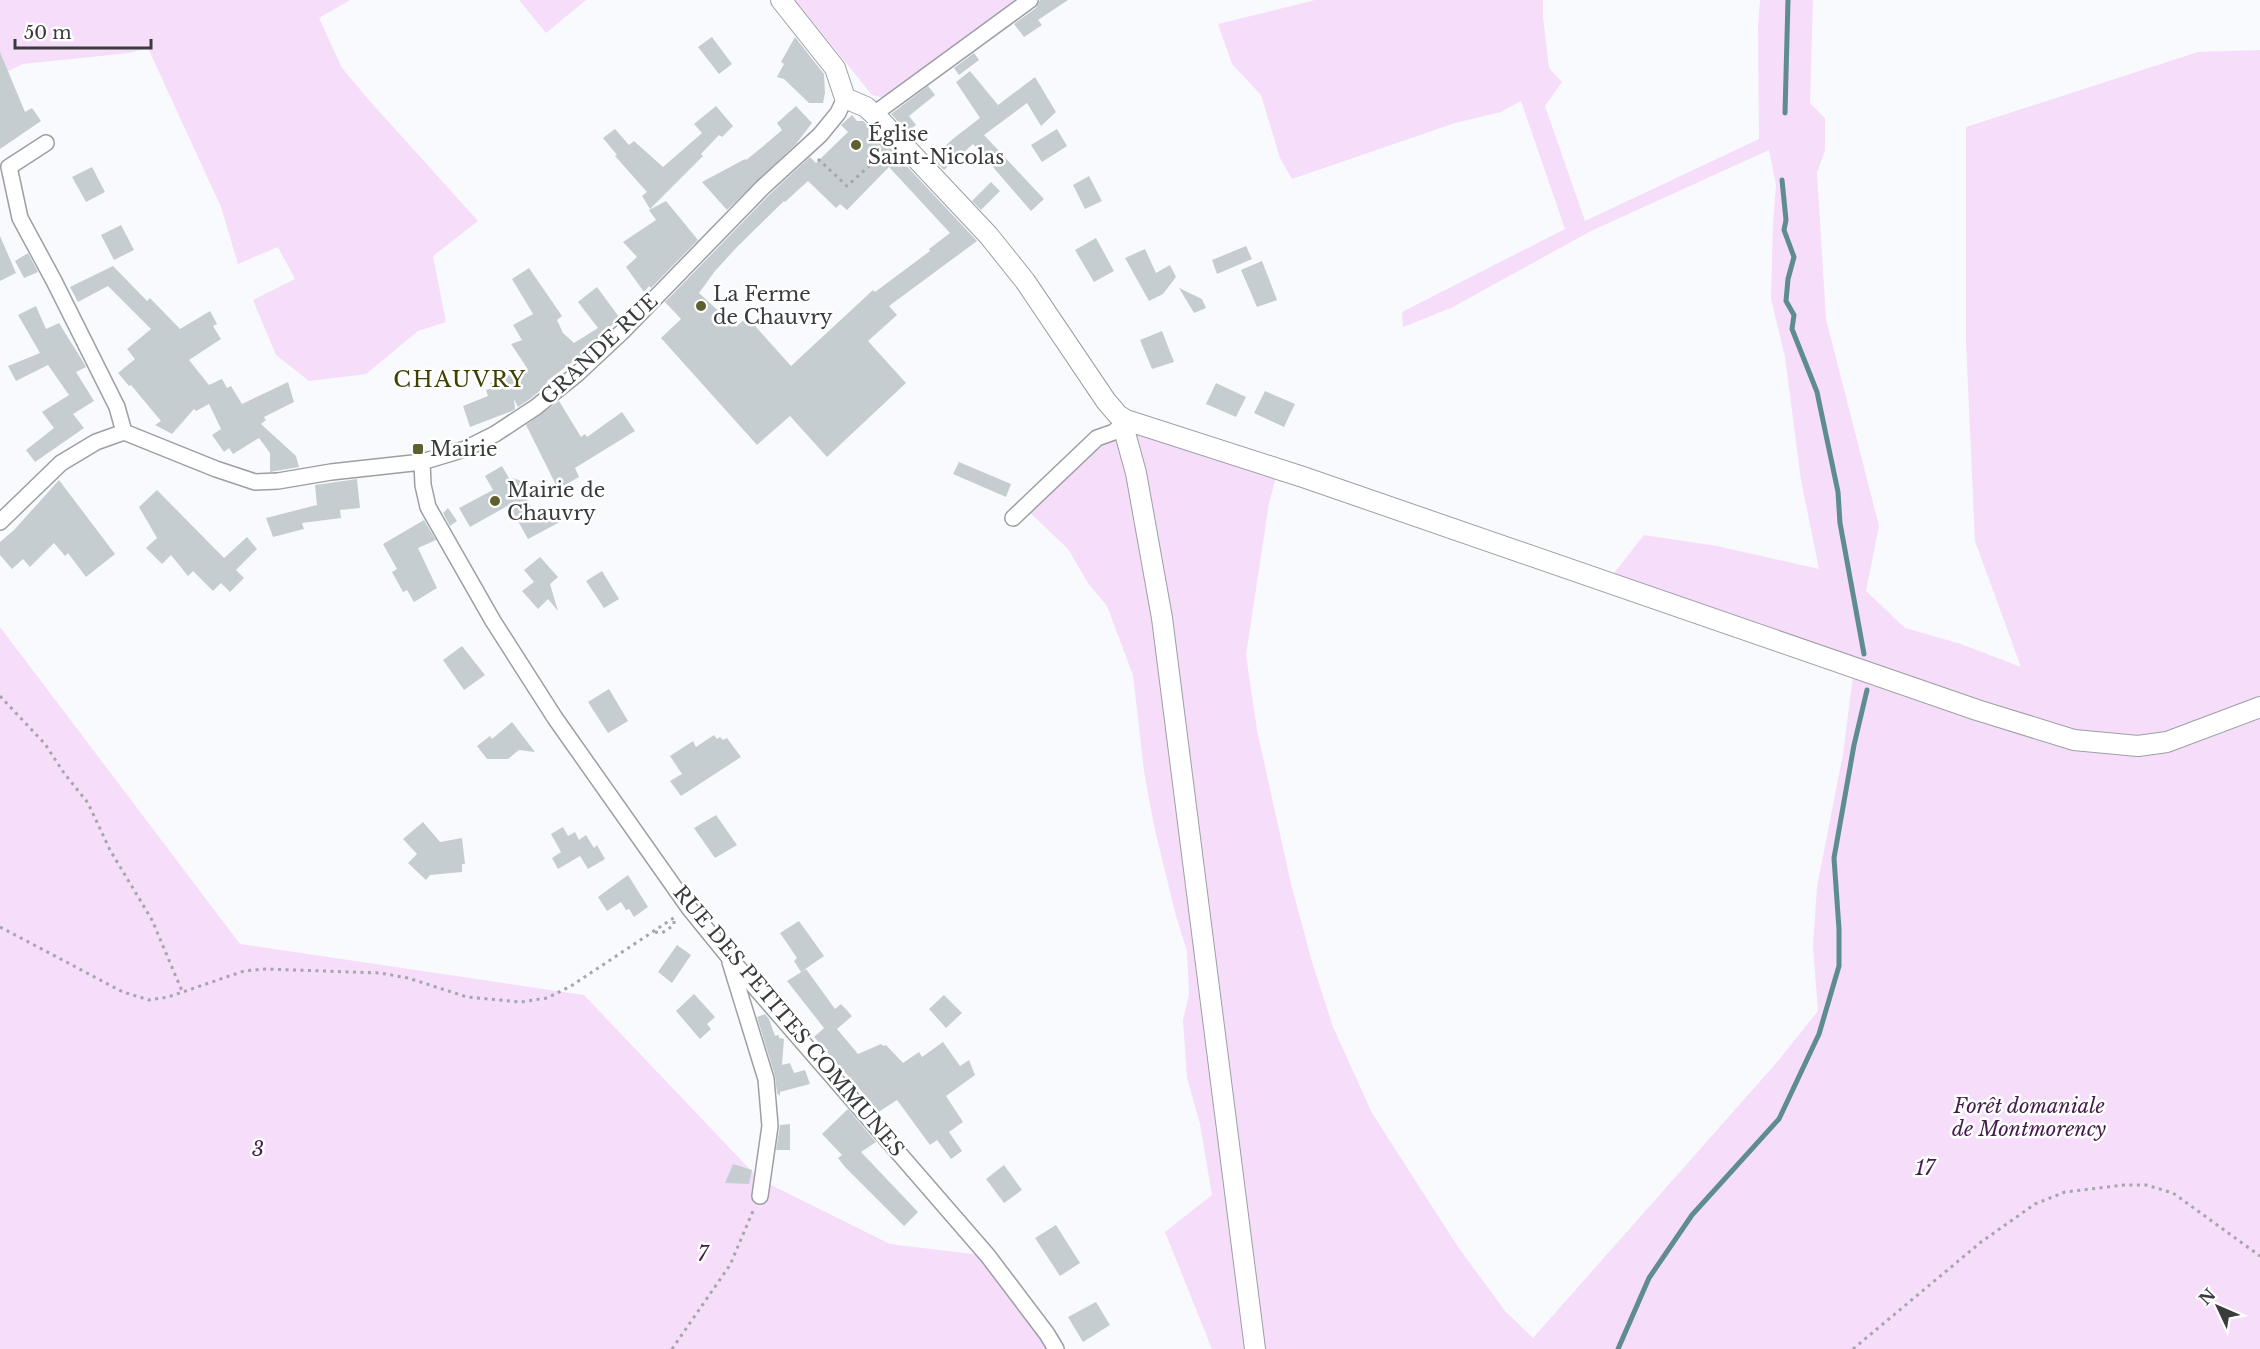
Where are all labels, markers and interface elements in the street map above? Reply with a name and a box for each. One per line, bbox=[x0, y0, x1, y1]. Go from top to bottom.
scale bar bbox=[15, 12, 152, 50]
text: 50 m bbox=[24, 22, 72, 44]
place label: Église Saint-Nicolas bbox=[868, 121, 1004, 169]
marker: Église Saint-Nicolas bbox=[849, 138, 863, 152]
place label: La Ferme de Chauvry bbox=[713, 282, 833, 329]
street label: GRANDE RUE bbox=[535, 289, 663, 409]
marker: La Ferme de Chauvry bbox=[694, 299, 708, 313]
district label: CHAUVRY bbox=[393, 366, 527, 393]
place label: Mairie bbox=[430, 437, 498, 461]
marker: Mairie bbox=[411, 442, 425, 456]
place label: Mairie de Chauvry bbox=[507, 478, 605, 525]
marker: Mairie de Chauvry bbox=[488, 494, 502, 508]
street label: RUE DES PETITES COMMUNES bbox=[669, 881, 909, 1161]
park label: Forêt domaniale de Montmorency bbox=[1952, 1094, 2107, 1141]
park label: 3 bbox=[252, 1137, 264, 1161]
park label: 17 bbox=[1914, 1156, 1936, 1180]
park label: 7 bbox=[698, 1242, 710, 1266]
north arrow bbox=[2188, 1277, 2248, 1337]
text: N bbox=[2195, 1284, 2220, 1309]

